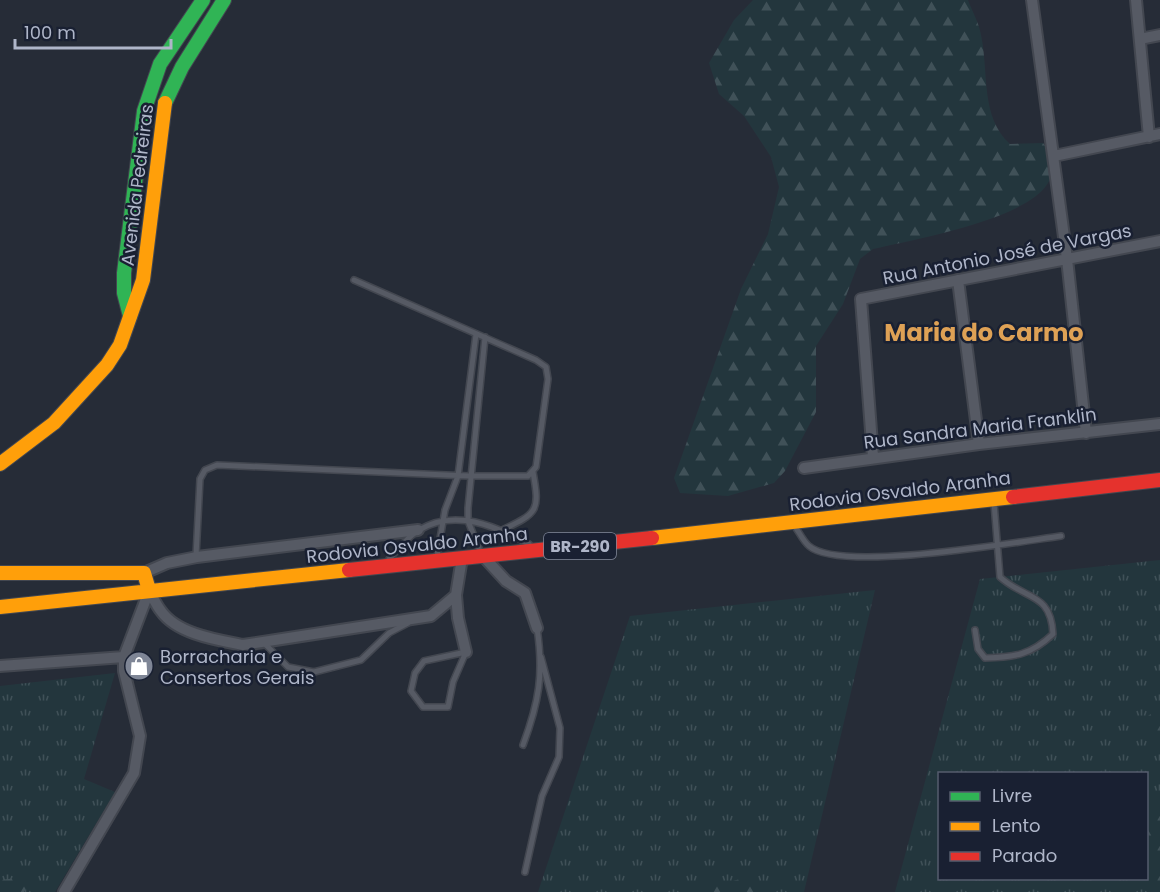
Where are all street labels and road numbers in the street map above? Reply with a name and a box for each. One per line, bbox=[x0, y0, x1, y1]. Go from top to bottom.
street label: Avenida Pedreiras bbox=[115, 103, 159, 267]
street label: Rua Antonio José de Vargas bbox=[881, 218, 1133, 290]
street label: Rua Sandra Maria Franklin bbox=[862, 401, 1098, 455]
street label: Rodovia Osvaldo Aranha bbox=[788, 465, 1012, 517]
street label: Rodovia Osvaldo Aranha bbox=[305, 521, 529, 569]
road number: BR-290 bbox=[544, 533, 616, 559]

